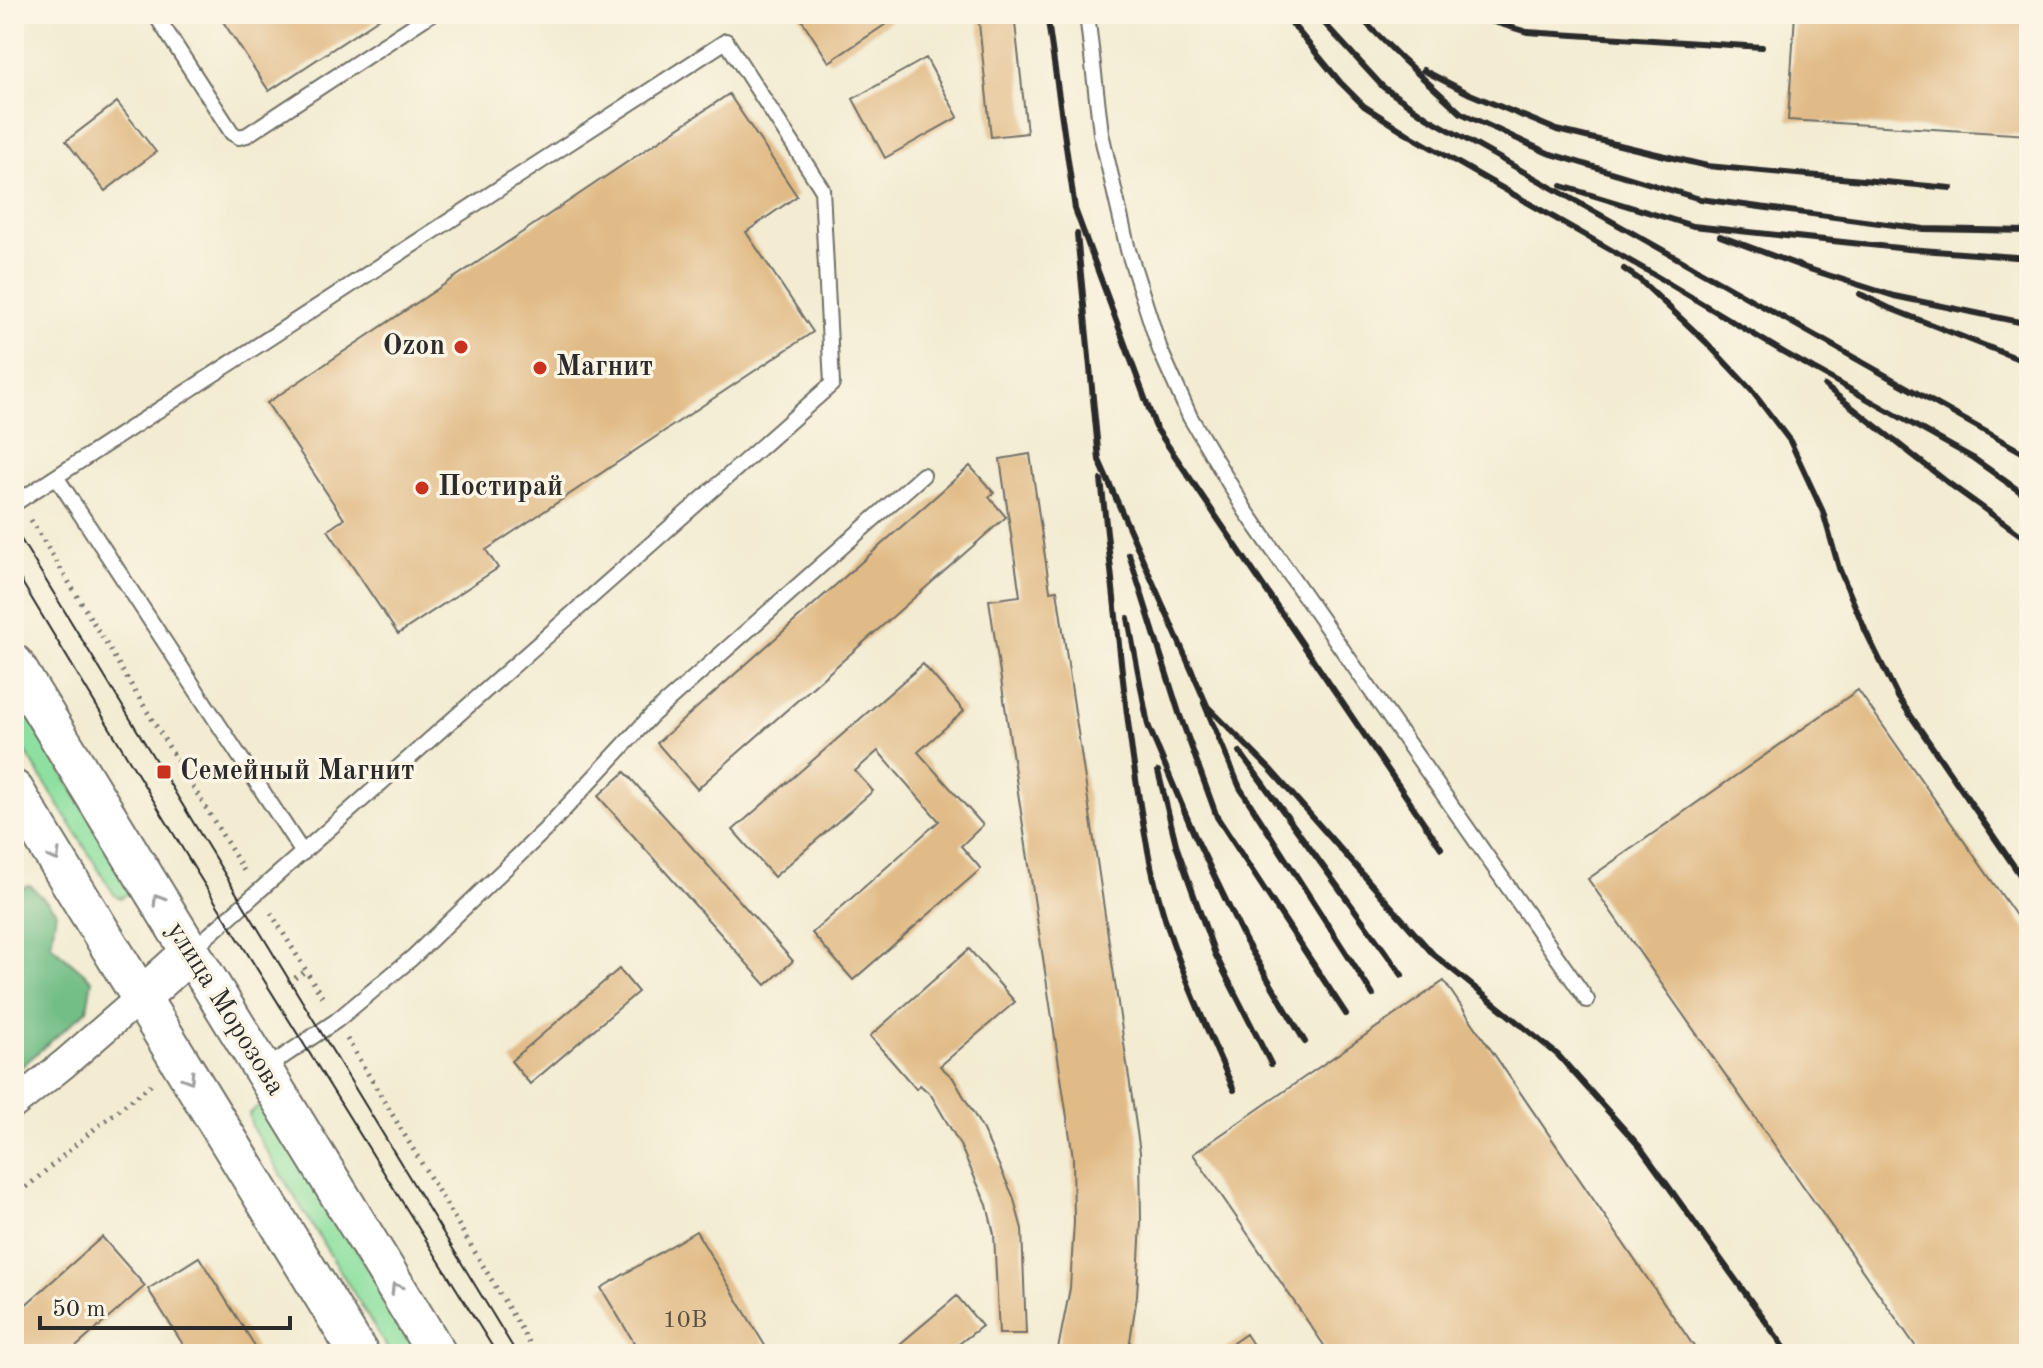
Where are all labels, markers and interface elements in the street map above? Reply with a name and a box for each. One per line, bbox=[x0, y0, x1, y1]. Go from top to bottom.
place label: Ozon bbox=[383, 333, 445, 361]
marker: Ozon bbox=[452, 338, 470, 356]
place label: Магнит bbox=[556, 354, 653, 382]
marker: Магнит bbox=[531, 359, 549, 377]
place label: Постирай bbox=[438, 474, 563, 502]
marker: Постирай bbox=[413, 479, 431, 497]
place label: Семейный Магнит bbox=[180, 757, 415, 786]
marker: Семейный Магнит bbox=[155, 763, 173, 781]
one-way arrow bbox=[45, 847, 60, 862]
one-way arrow bbox=[152, 893, 167, 908]
street label: улица Морозова bbox=[161, 917, 290, 1101]
one-way arrow bbox=[180, 1070, 195, 1084]
scale bar bbox=[40, 1280, 290, 1330]
one-way arrow bbox=[391, 1282, 406, 1296]
text: 50 m bbox=[52, 1298, 106, 1322]
house number: 10В bbox=[663, 1309, 707, 1333]

